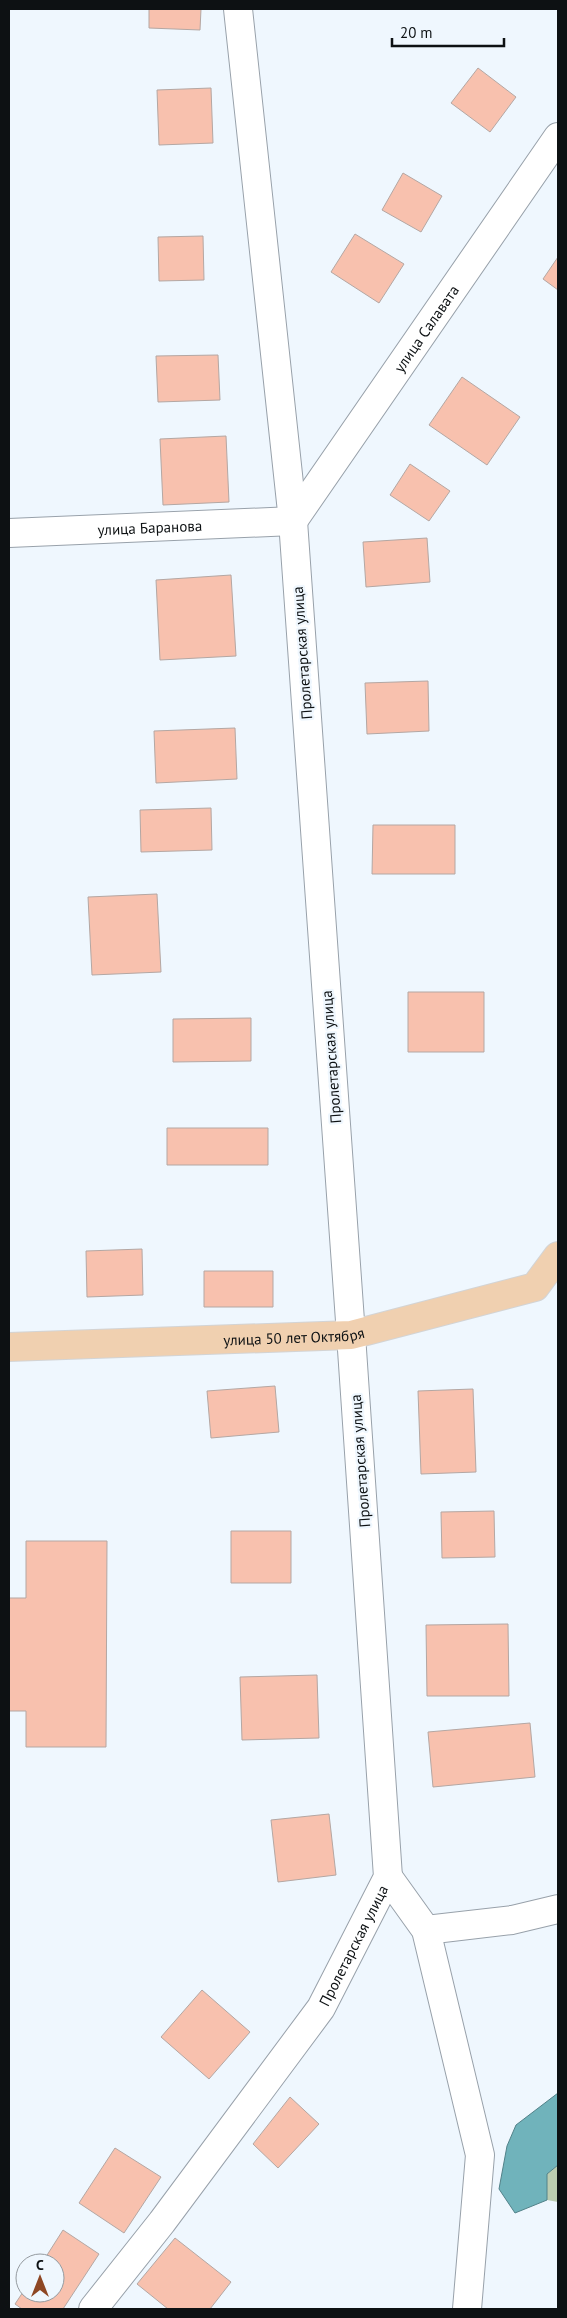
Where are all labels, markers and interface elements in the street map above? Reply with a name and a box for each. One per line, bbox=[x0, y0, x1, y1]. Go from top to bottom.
scale bar bbox=[392, 15, 504, 47]
text: 20 m bbox=[400, 23, 433, 42]
street label: улица Салавата bbox=[389, 281, 463, 376]
street label: улица Баранова bbox=[97, 515, 203, 539]
street label: Пролетарская улица bbox=[288, 586, 316, 720]
street label: Пролетарская улица bbox=[317, 990, 345, 1124]
street label: улица 50 лет Октября bbox=[223, 1322, 366, 1349]
street label: Пролетарская улица bbox=[346, 1394, 374, 1528]
street label: Пролетарская улица bbox=[314, 1882, 392, 2009]
north arrow bbox=[15, 2253, 65, 2303]
text: С bbox=[36, 2256, 44, 2274]

